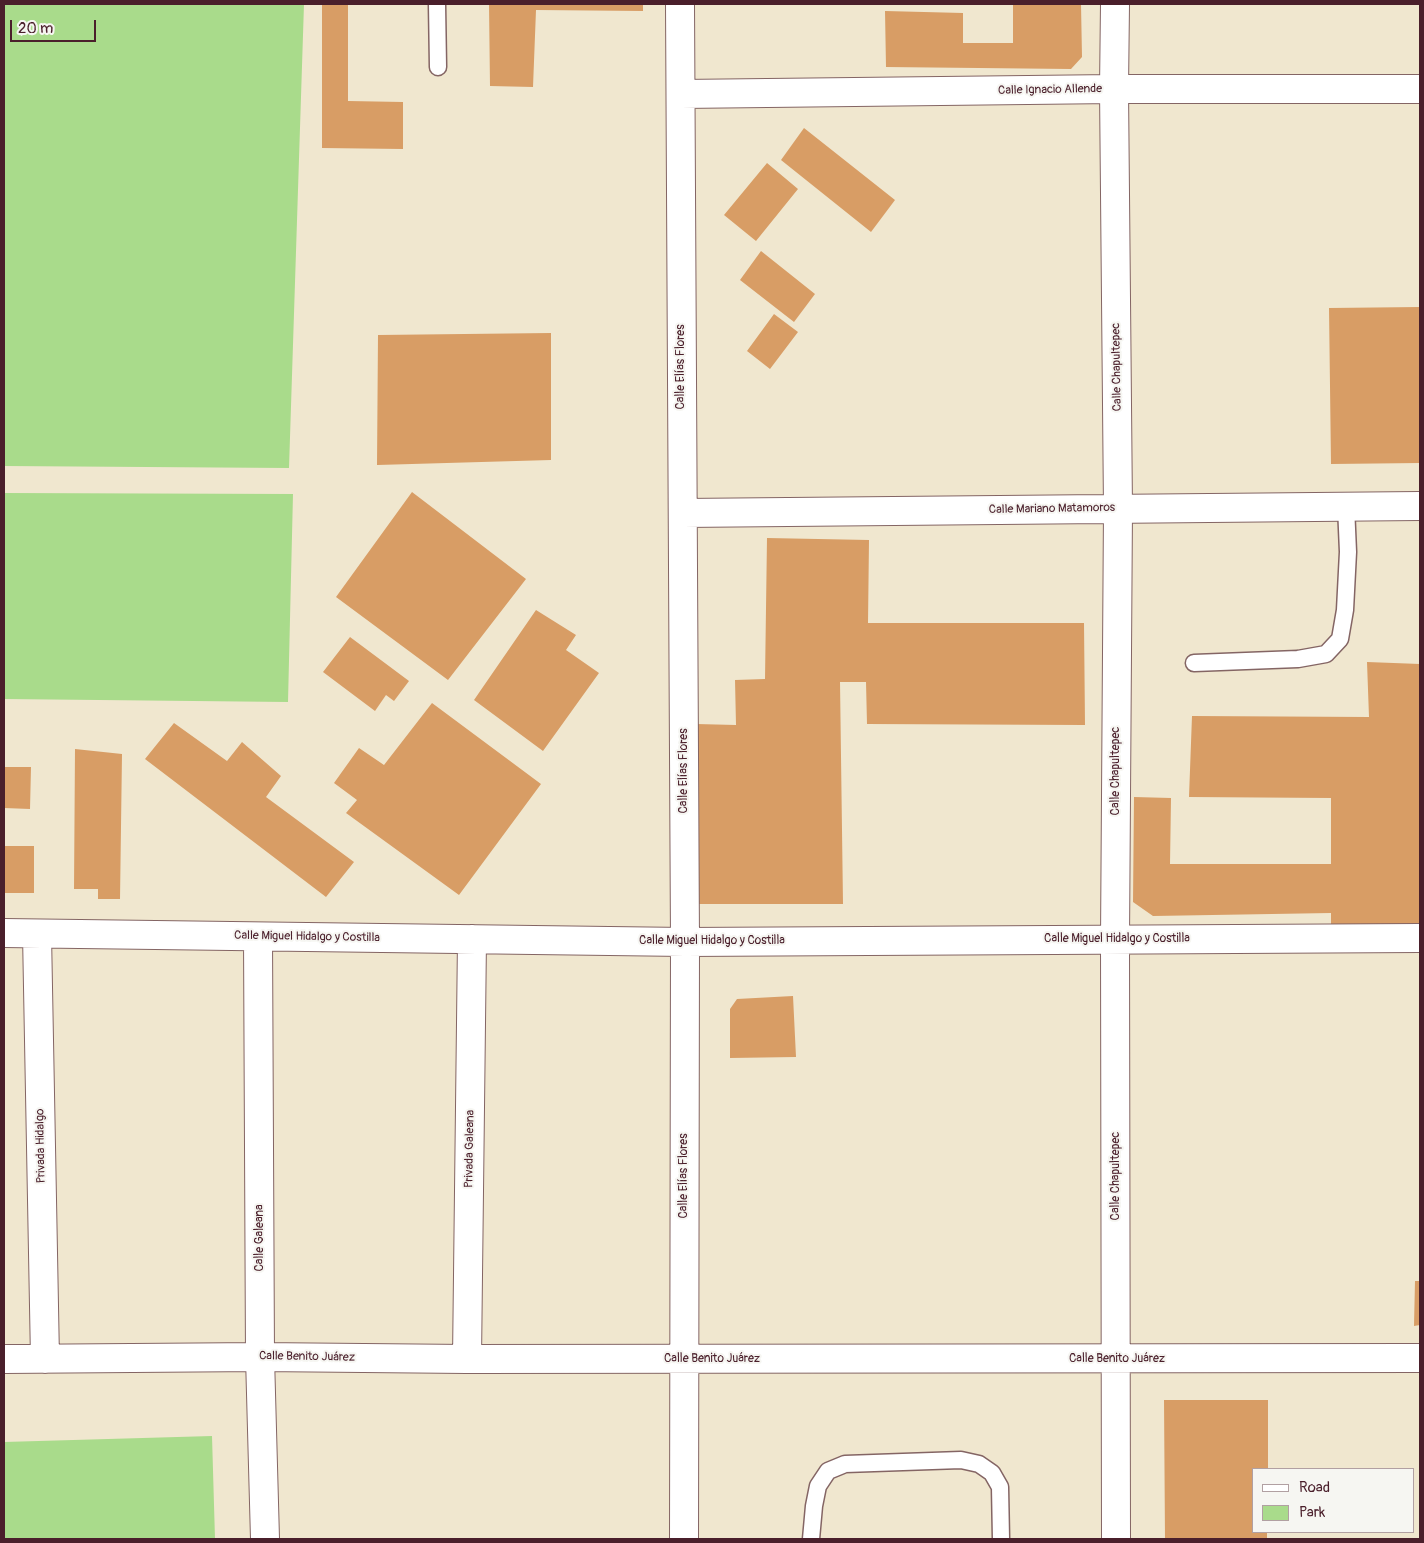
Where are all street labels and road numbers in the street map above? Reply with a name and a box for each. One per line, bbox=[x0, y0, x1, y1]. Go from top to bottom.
street label: Calle Ignacio Allende bbox=[998, 82, 1102, 98]
street label: Calle Chapultepec bbox=[1109, 322, 1125, 412]
street label: Calle Elías Flores bbox=[674, 324, 688, 410]
street label: Calle Mariano Matamoros bbox=[989, 501, 1115, 517]
street label: Calle Chapultepec bbox=[1109, 727, 1123, 815]
street label: Calle Elías Flores bbox=[677, 728, 691, 814]
street label: Calle Miguel Hidalgo y Costilla bbox=[234, 929, 380, 945]
street label: Calle Miguel Hidalgo y Costilla bbox=[1044, 932, 1190, 946]
street label: Calle Miguel Hidalgo y Costilla bbox=[639, 934, 785, 948]
street label: Privada Hidalgo bbox=[33, 1109, 49, 1183]
street label: Privada Galeana bbox=[462, 1110, 478, 1188]
street label: Calle Chapultepec bbox=[1109, 1132, 1123, 1220]
street label: Calle Elías Flores bbox=[677, 1133, 691, 1219]
street label: Calle Galeana bbox=[253, 1204, 267, 1272]
street label: Calle Benito Juárez bbox=[259, 1349, 355, 1365]
street label: Calle Benito Juárez bbox=[664, 1352, 760, 1366]
street label: Calle Benito Juárez bbox=[1069, 1352, 1165, 1366]

